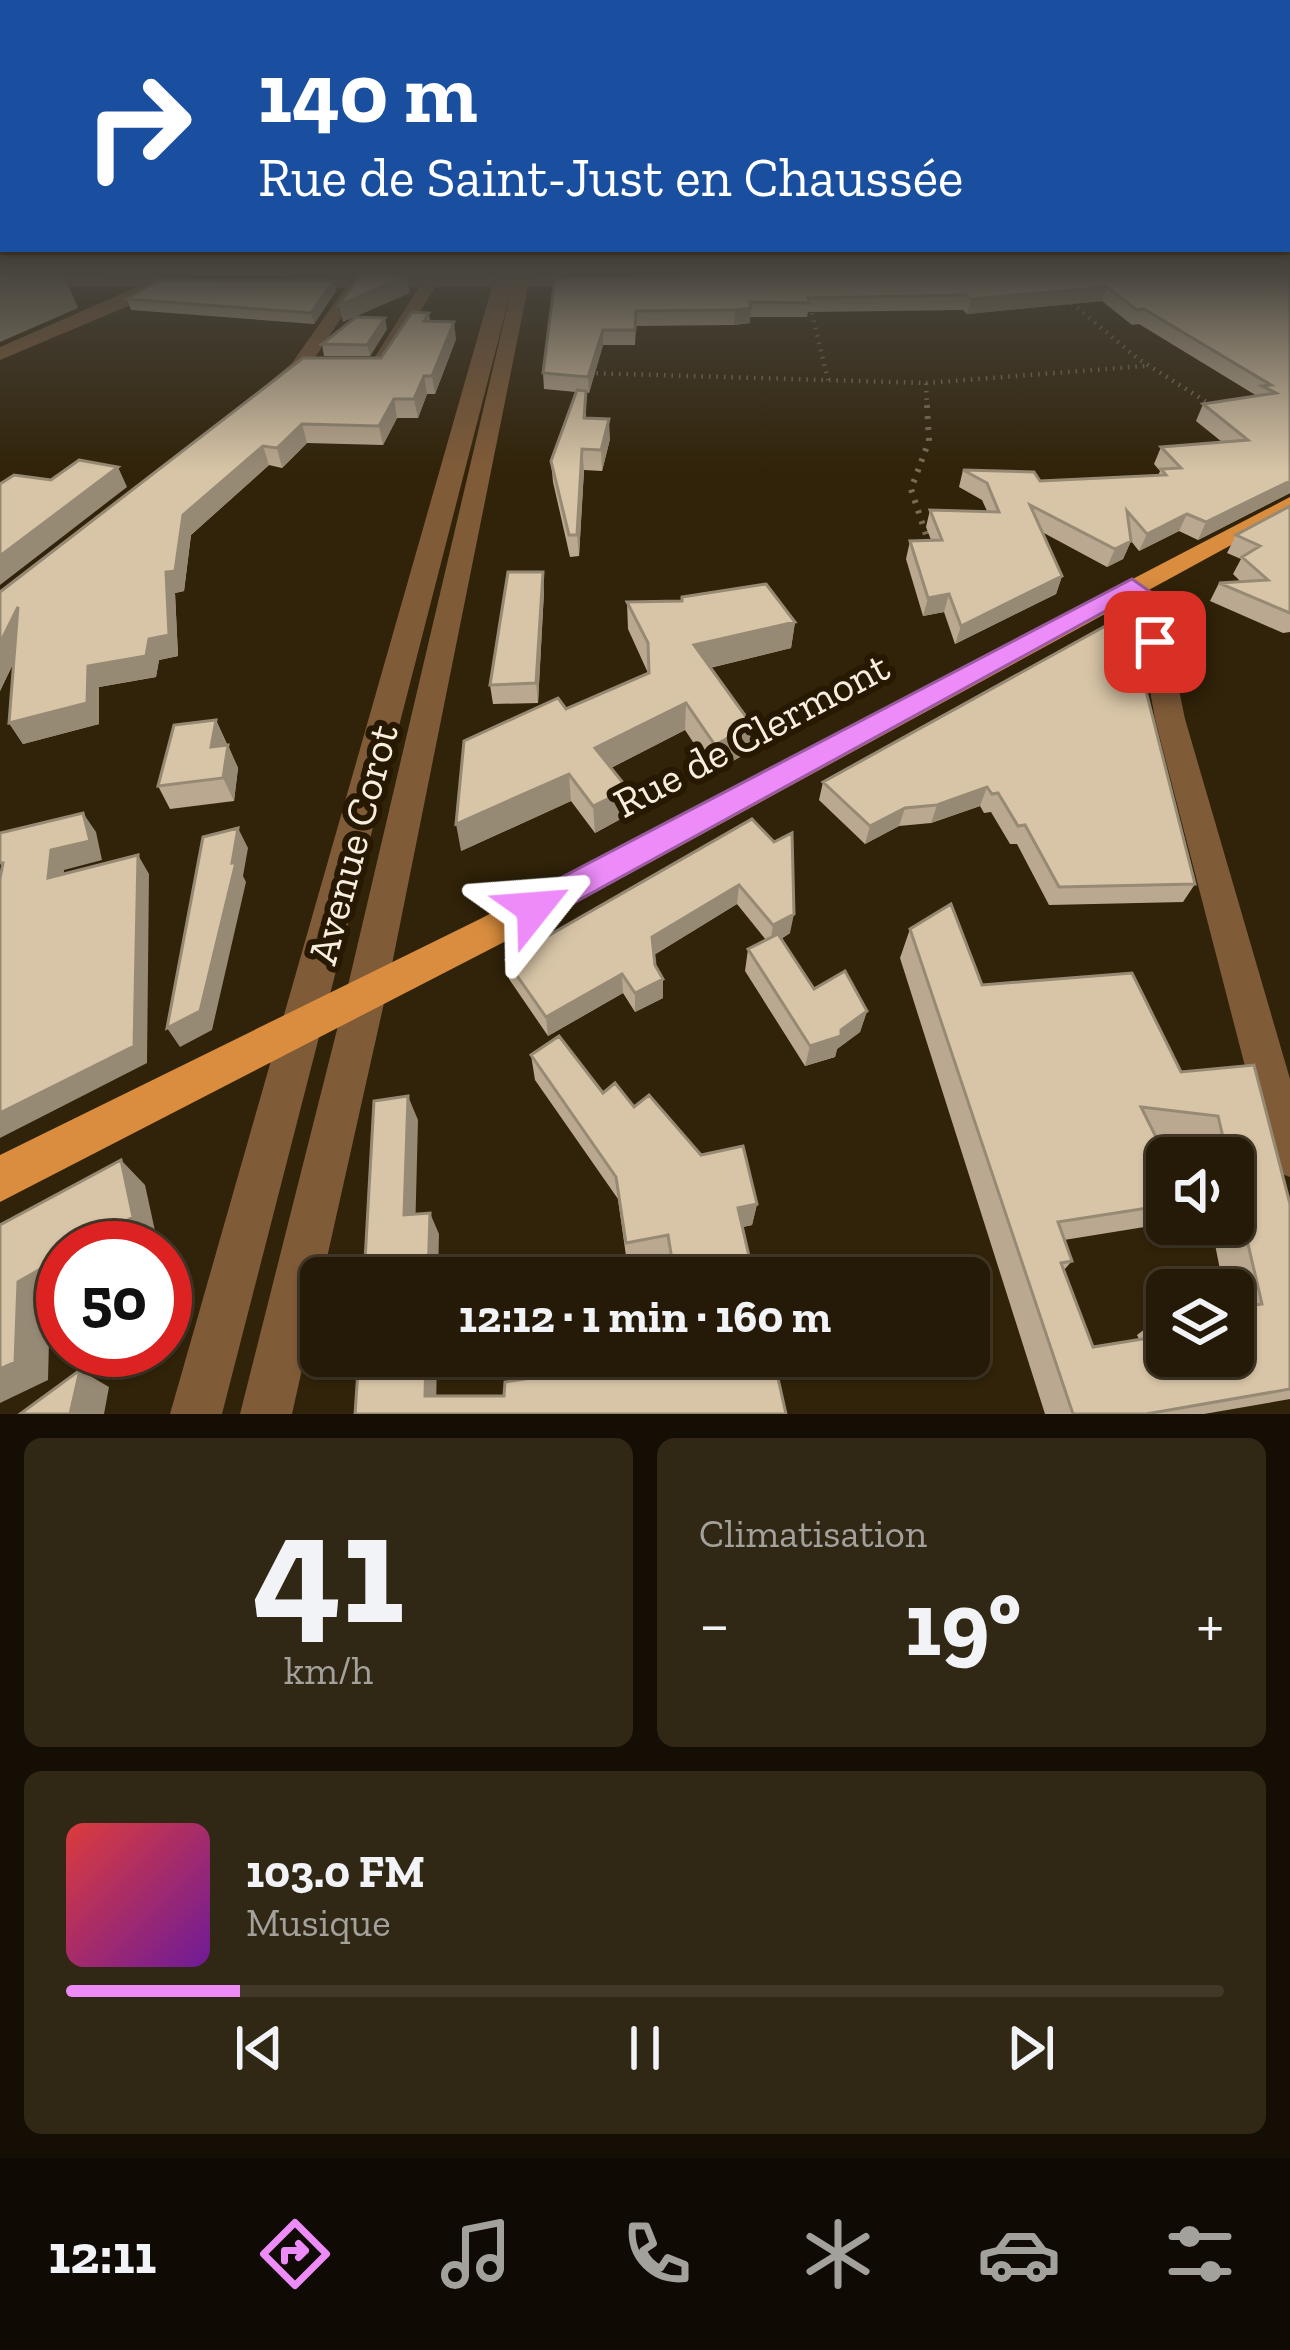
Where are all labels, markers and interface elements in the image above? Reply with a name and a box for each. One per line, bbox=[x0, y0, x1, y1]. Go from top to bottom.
text: 140 m bbox=[258, 43, 478, 144]
icon: right bbox=[60, 48, 216, 204]
text: Rue de Saint-Just en Chaussée bbox=[258, 145, 963, 210]
pin bbox=[1104, 591, 1206, 693]
icon: arrive bbox=[1122, 609, 1188, 675]
street label: Rue de Clermont bbox=[605, 640, 898, 828]
street label: Avenue Corot bbox=[296, 718, 409, 970]
position arrow bbox=[471, 845, 597, 971]
map controls bbox=[1146, 1137, 1254, 1377]
button: sound bbox=[1146, 1137, 1254, 1245]
speed limit sign: 50 bbox=[36, 1221, 192, 1377]
button: layers bbox=[1146, 1269, 1254, 1377]
text: 12:12 · 1 min · 160 m bbox=[459, 1290, 831, 1344]
text: 41 bbox=[253, 1475, 404, 1662]
text: Climatisation bbox=[699, 1510, 927, 1557]
text: 19° bbox=[905, 1570, 1021, 1678]
text: − bbox=[699, 1585, 730, 1664]
text: + bbox=[1196, 1585, 1224, 1664]
text: km/h bbox=[284, 1647, 373, 1694]
text: 103.0 FM bbox=[246, 1845, 425, 1899]
text: Musique bbox=[246, 1899, 391, 1946]
icon: previous bbox=[226, 2015, 292, 2081]
icon: pause bbox=[612, 2015, 678, 2081]
icon: next bbox=[998, 2015, 1064, 2081]
icon: directions bbox=[253, 2212, 337, 2296]
icon: music bbox=[434, 2212, 518, 2296]
icon: phone bbox=[615, 2212, 699, 2296]
icon: climate bbox=[796, 2212, 880, 2296]
icon: car bbox=[977, 2212, 1061, 2296]
icon: filters bbox=[1158, 2212, 1242, 2296]
text: 12:11 bbox=[48, 2222, 156, 2287]

